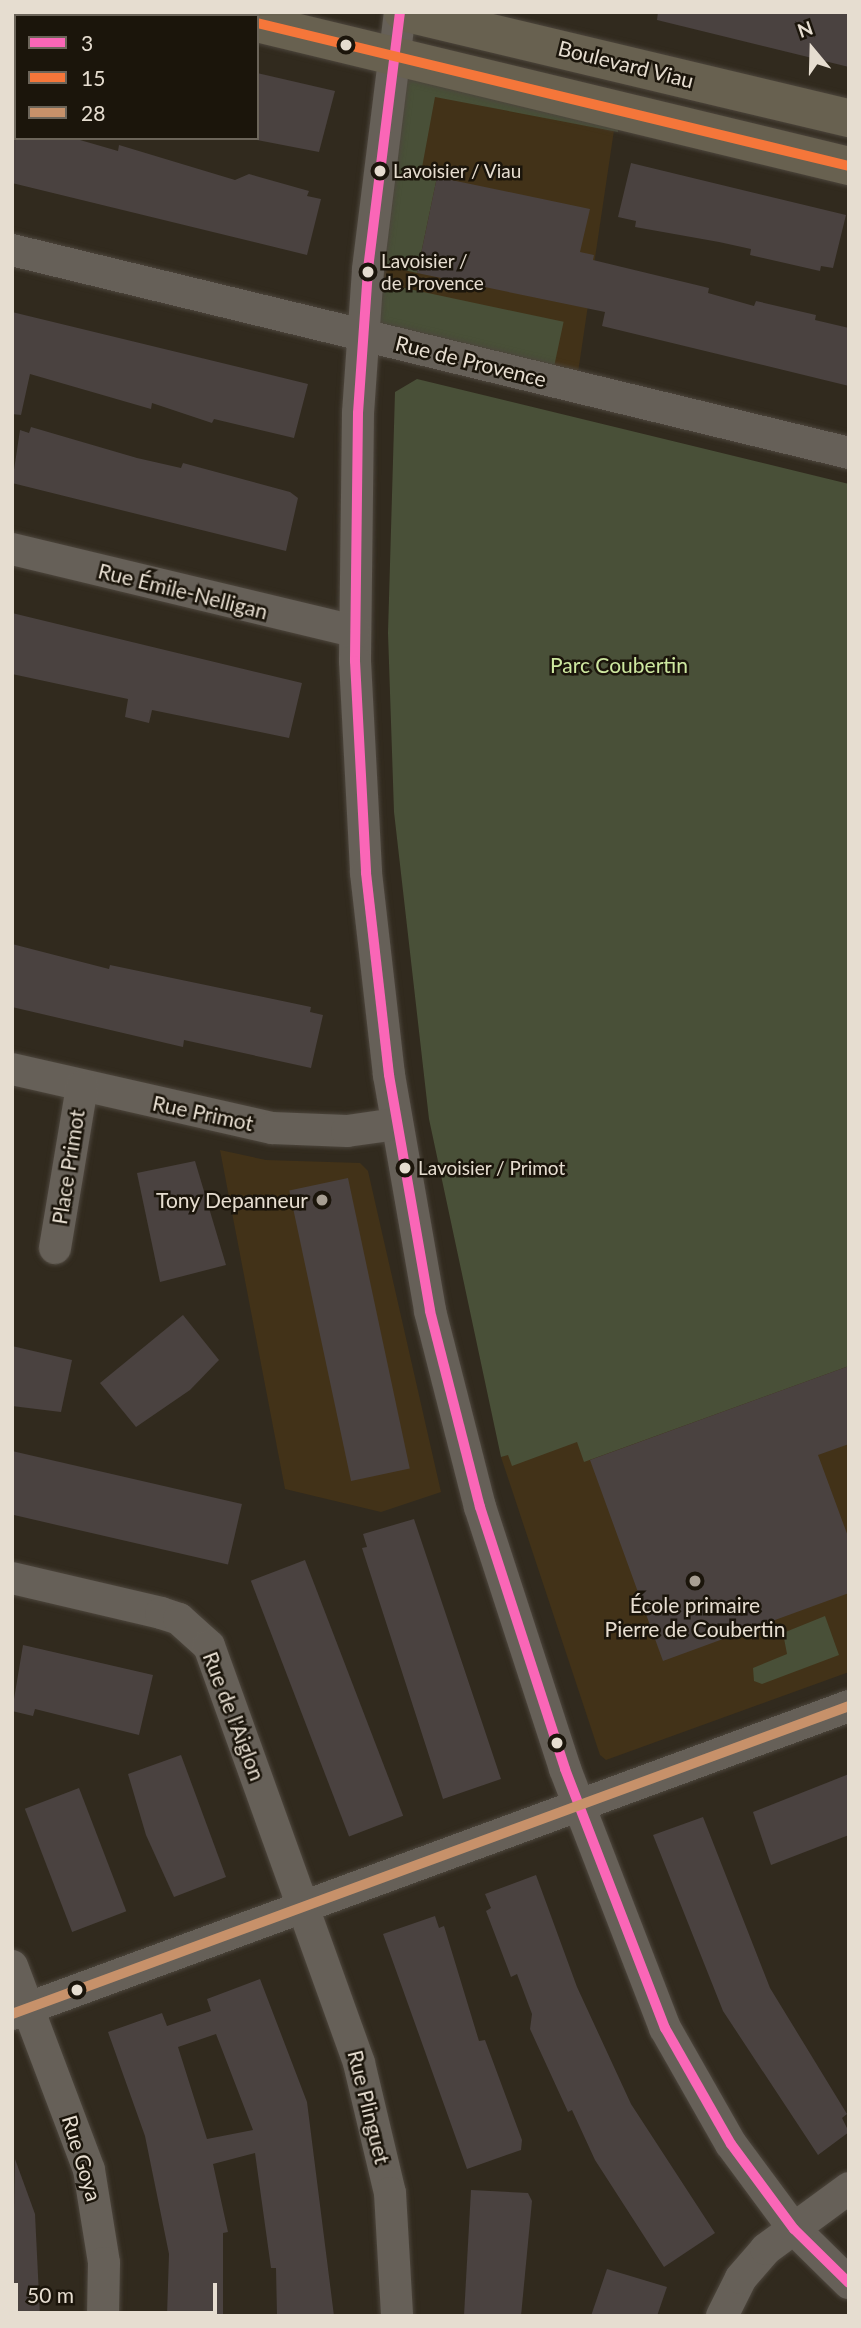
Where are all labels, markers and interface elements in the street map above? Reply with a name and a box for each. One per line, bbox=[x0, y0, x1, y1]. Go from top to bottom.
legend bbox=[14, 14, 259, 140]
north arrow bbox=[777, 14, 847, 84]
text: N bbox=[794, 15, 816, 42]
text: 3 bbox=[81, 30, 93, 55]
street label: Boulevard Viau bbox=[555, 35, 697, 93]
unlabelled marker bbox=[339, 38, 353, 52]
text: 15 bbox=[81, 65, 105, 90]
text: 28 bbox=[81, 100, 105, 125]
place label: Lavoisier / Viau bbox=[393, 160, 522, 182]
marker: Lavoisier / Viau bbox=[373, 164, 387, 178]
place label: Lavoisier / de Provence bbox=[381, 250, 484, 294]
marker: Lavoisier / de Provence bbox=[361, 265, 375, 279]
street label: Rue de Provence bbox=[393, 330, 549, 392]
street label: Rue Émile-Nelligan bbox=[96, 558, 270, 624]
park label: Parc Coubertin bbox=[550, 652, 688, 678]
street label: Rue Primot bbox=[150, 1090, 256, 1136]
street label: Place Primot bbox=[46, 1108, 90, 1226]
place label: Lavoisier / Primot bbox=[418, 1157, 566, 1179]
marker: Lavoisier / Primot bbox=[398, 1161, 412, 1175]
place label: Tony Depanneur bbox=[156, 1187, 308, 1213]
marker: Tony Depanneur bbox=[314, 1192, 330, 1208]
marker: École primaire Pierre de Coubertin bbox=[687, 1573, 703, 1589]
place label: École primaire Pierre de Coubertin bbox=[605, 1592, 785, 1642]
street label: Rue de l'Aiglon bbox=[198, 1648, 270, 1784]
unlabelled marker bbox=[550, 1736, 564, 1750]
unlabelled marker bbox=[70, 1983, 84, 1997]
street label: Rue Plinguet bbox=[343, 2048, 395, 2166]
street label: Rue Goya bbox=[57, 2112, 107, 2204]
scale bar bbox=[18, 2268, 220, 2312]
text: 50 m bbox=[27, 2282, 74, 2307]

